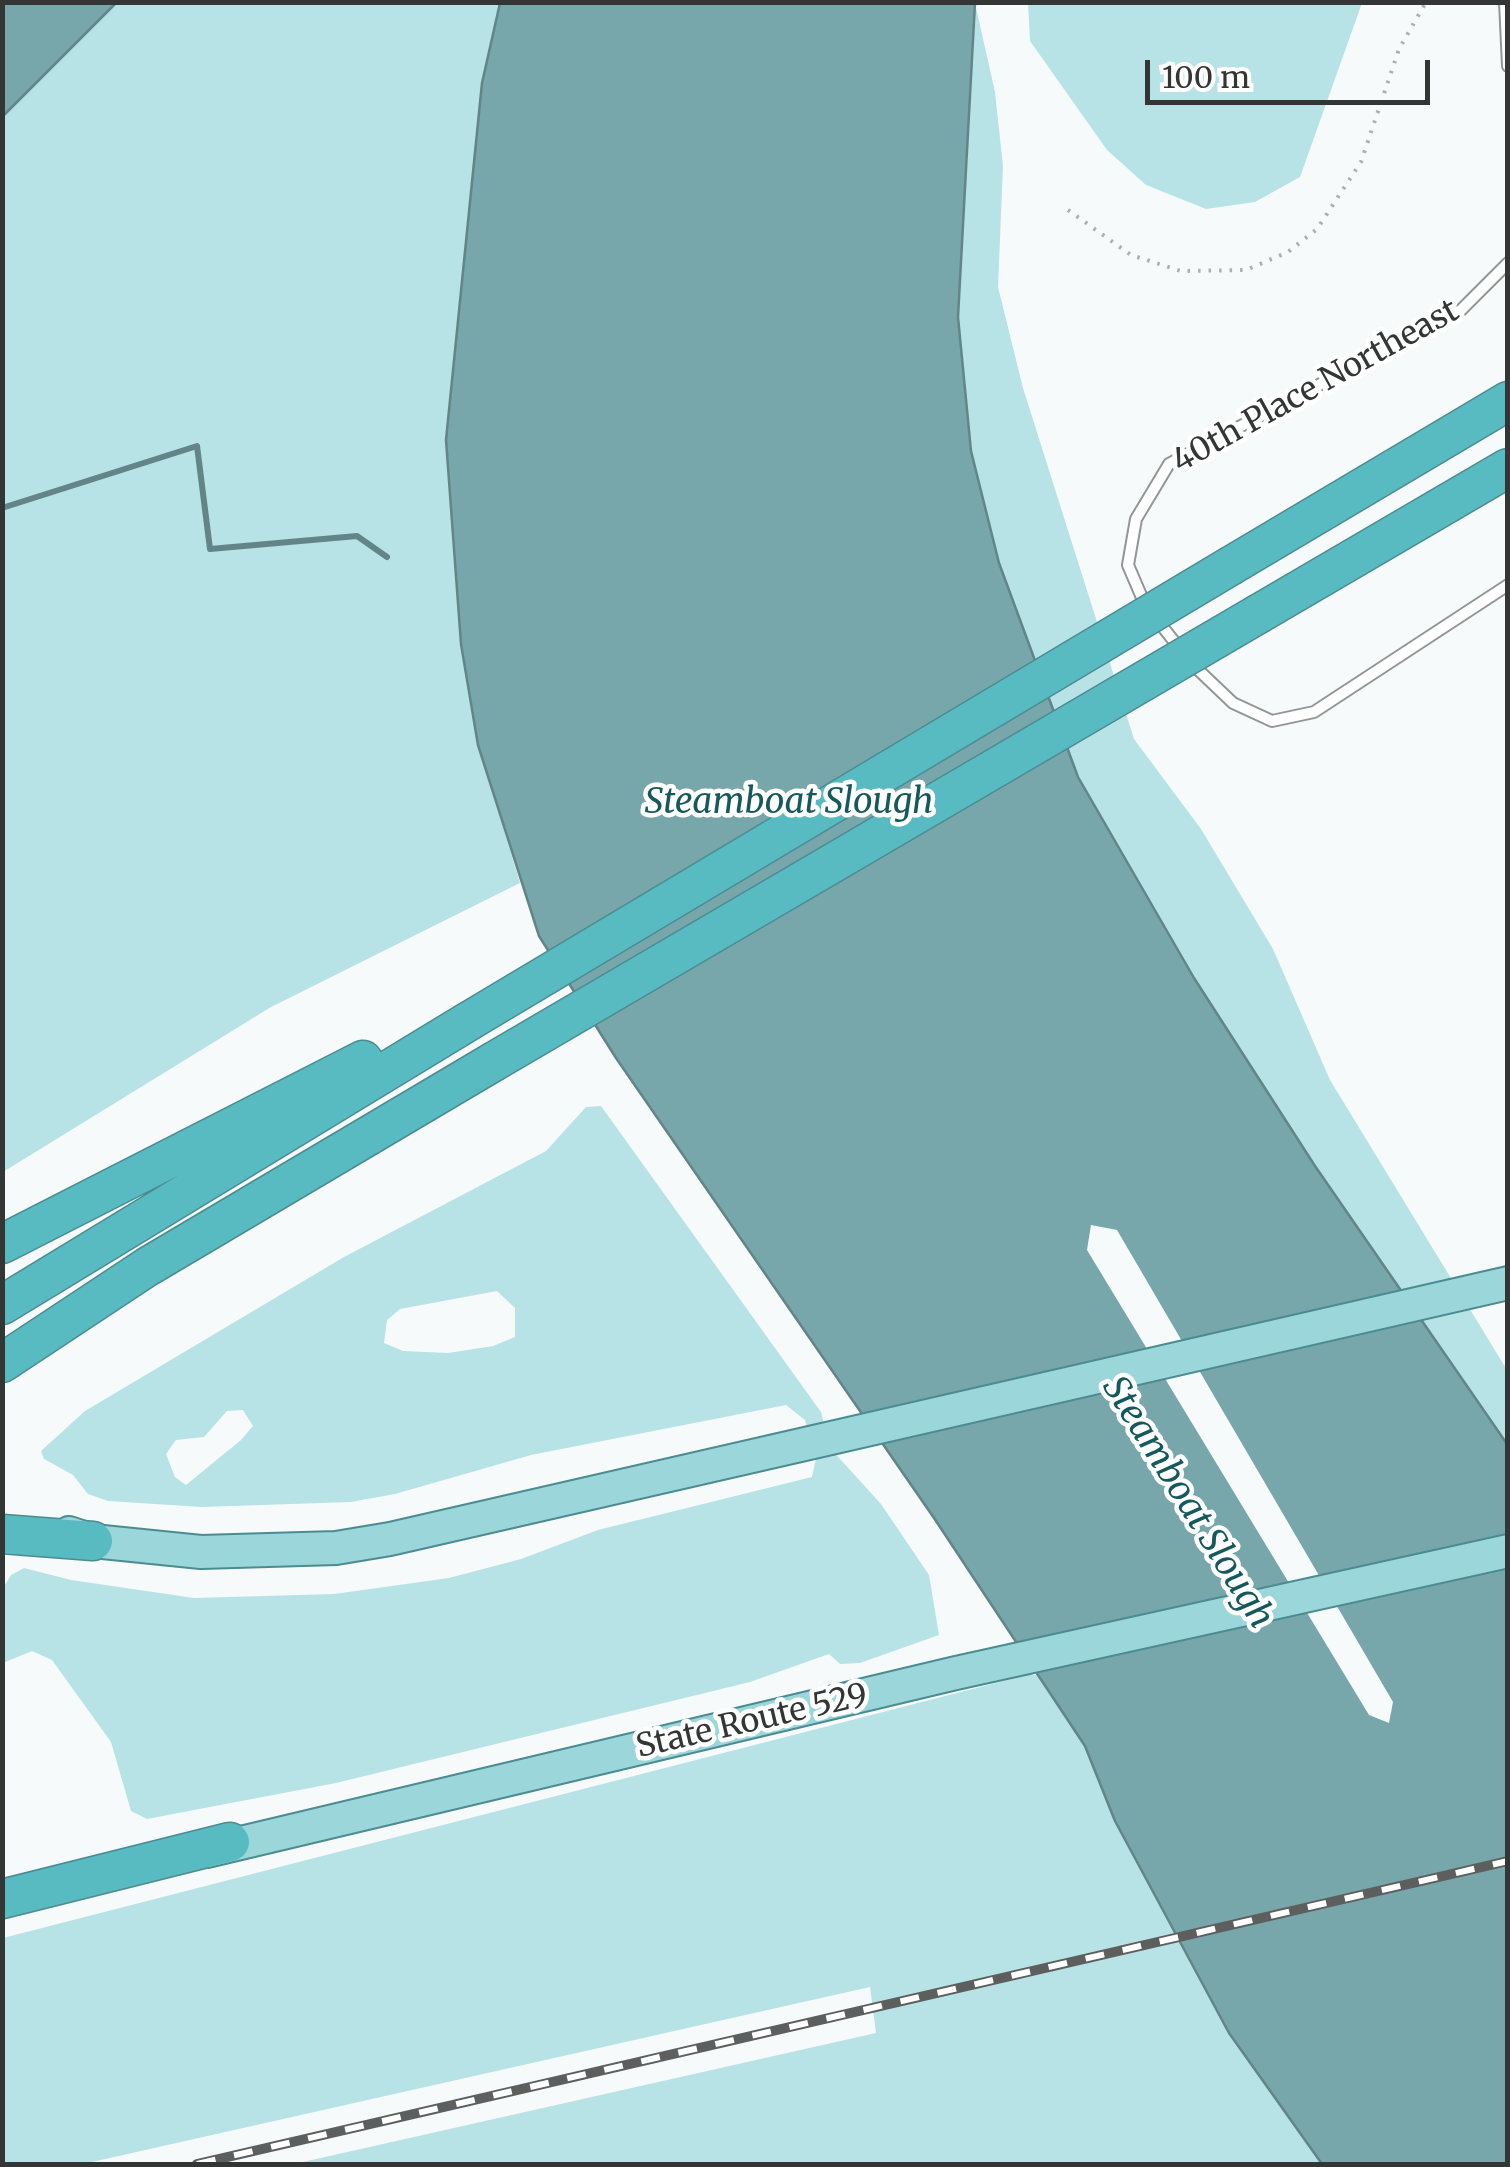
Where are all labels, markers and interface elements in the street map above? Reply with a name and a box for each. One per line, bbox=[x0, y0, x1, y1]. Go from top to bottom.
scale bar bbox=[1150, 40, 1435, 102]
text: 100 m bbox=[1162, 58, 1250, 96]
street label: 40th Place Northeast bbox=[1166, 292, 1466, 482]
water label: Steamboat Slough bbox=[645, 782, 933, 824]
water label: Steamboat Slough bbox=[1093, 1369, 1281, 1637]
street label: State Route 529 bbox=[633, 1677, 871, 1767]

